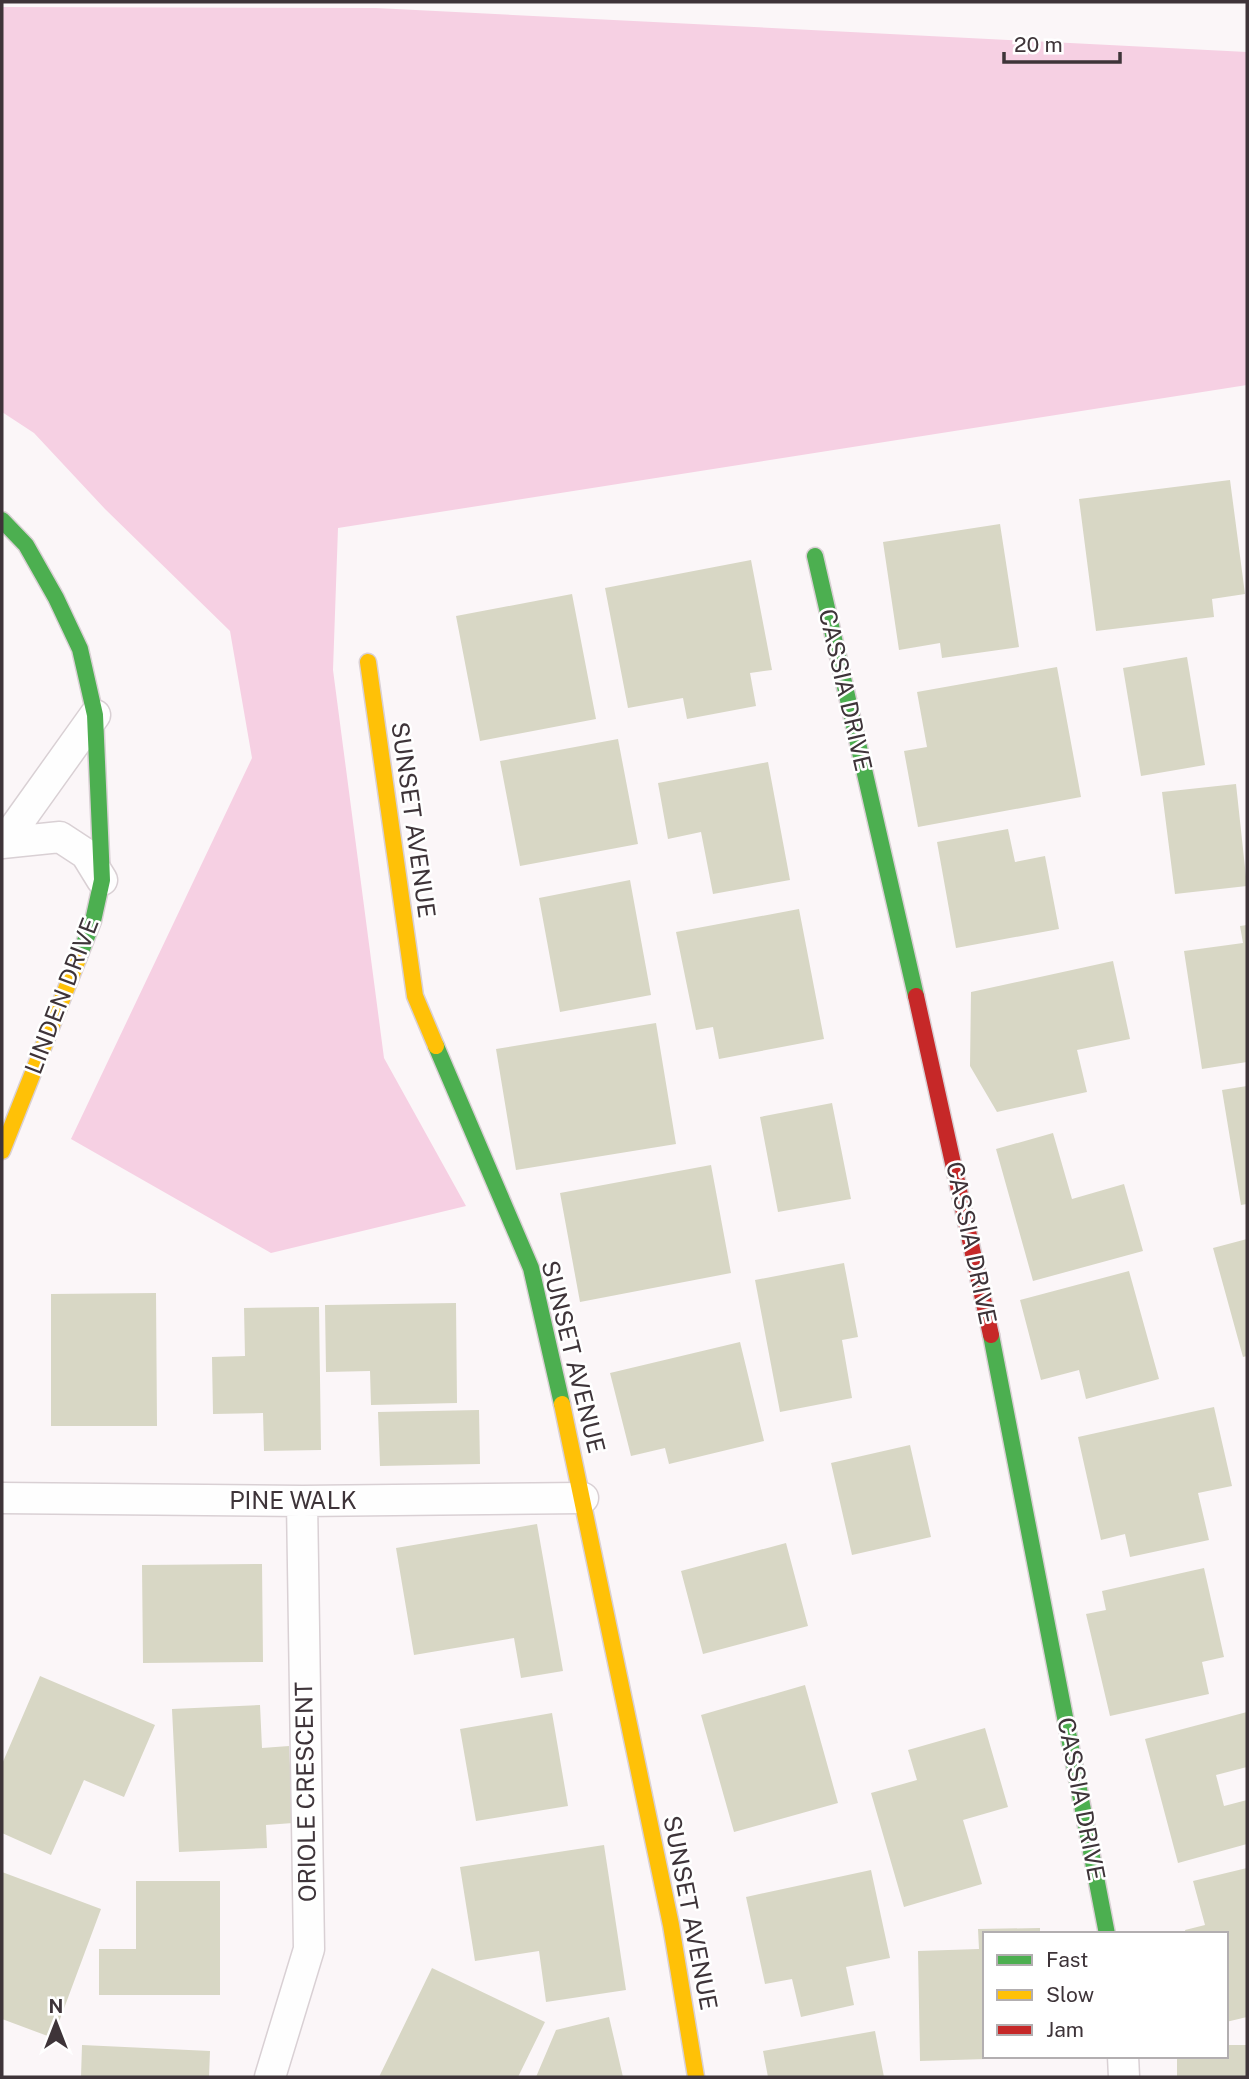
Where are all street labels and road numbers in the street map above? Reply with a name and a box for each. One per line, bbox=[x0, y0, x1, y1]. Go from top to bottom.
street label: CASSIA DRIVE bbox=[814, 606, 878, 774]
street label: SUNSET AVENUE bbox=[386, 720, 442, 920]
street label: LINDEN DRIVE bbox=[18, 914, 104, 1078]
street label: CASSIA DRIVE bbox=[941, 1159, 1003, 1327]
street label: SUNSET AVENUE bbox=[536, 1258, 611, 1456]
street label: PINE WALK bbox=[229, 1486, 357, 1514]
street label: ORIOLE CRESCENT bbox=[289, 1682, 321, 1902]
street label: CASSIA DRIVE bbox=[1052, 1715, 1112, 1883]
street label: SUNSET AVENUE bbox=[658, 1813, 724, 2012]

